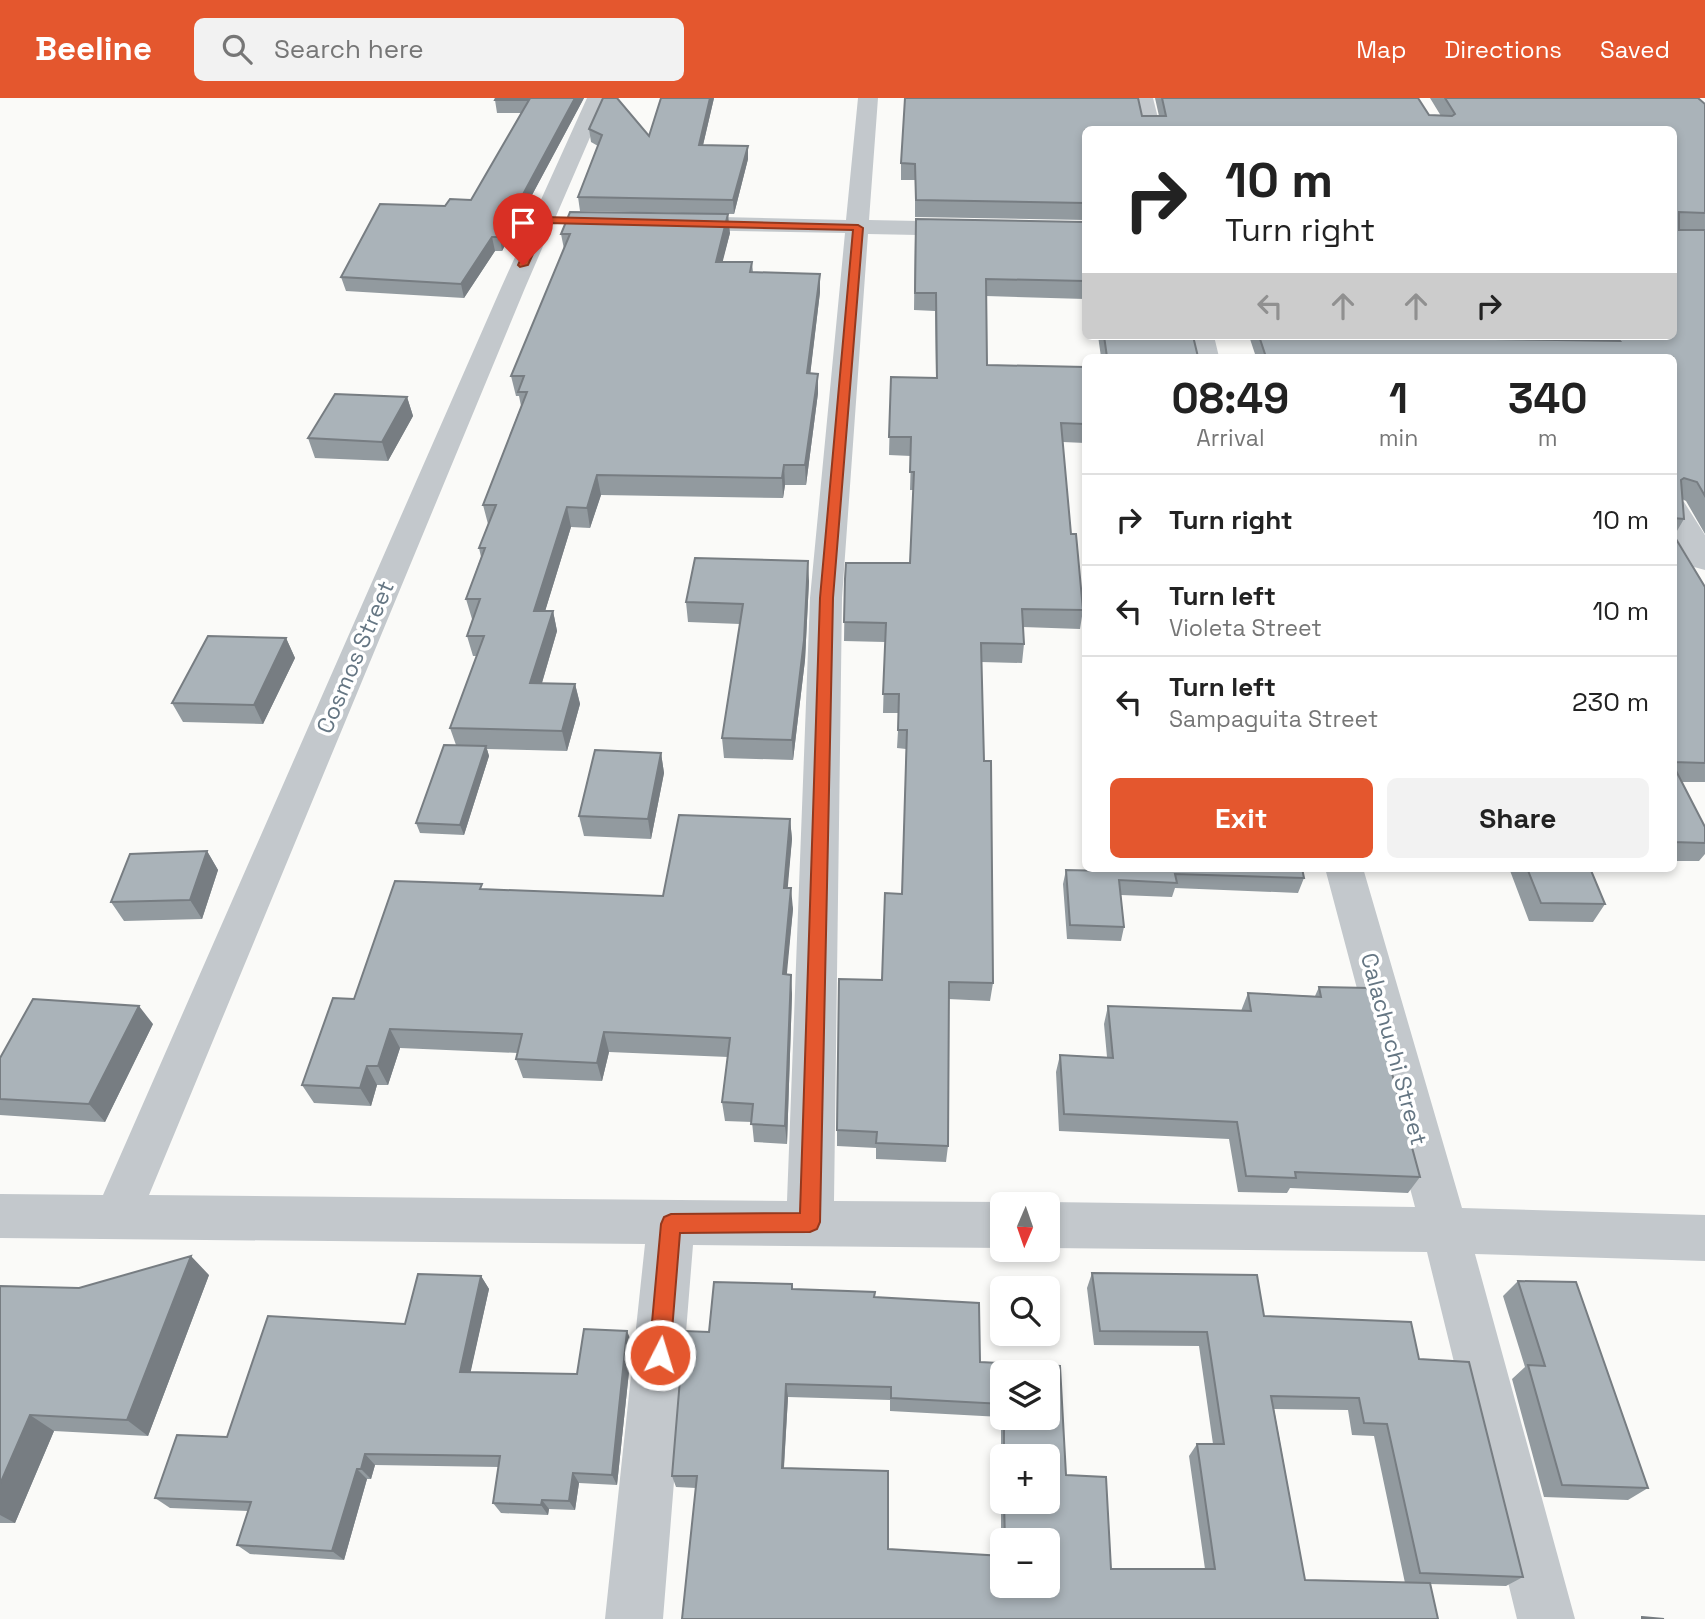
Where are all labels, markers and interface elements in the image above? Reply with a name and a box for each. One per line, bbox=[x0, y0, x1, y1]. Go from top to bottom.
search box bbox=[194, 18, 684, 81]
text: Beeline bbox=[35, 28, 152, 70]
icon: search bbox=[218, 30, 256, 68]
text: Search here bbox=[274, 32, 424, 66]
text: Map bbox=[1356, 34, 1406, 65]
text: Directions bbox=[1444, 34, 1562, 65]
text: Saved bbox=[1600, 34, 1670, 65]
text: 10 m bbox=[1225, 149, 1333, 211]
icon: right bbox=[1110, 154, 1201, 245]
pin bbox=[493, 193, 553, 265]
icon: arrive bbox=[504, 204, 542, 242]
text: Turn right bbox=[1225, 210, 1375, 250]
icon: left bbox=[1251, 287, 1289, 325]
icon: ahead bbox=[1324, 287, 1362, 325]
icon: ahead bbox=[1397, 287, 1435, 325]
icon: right bbox=[1470, 287, 1508, 325]
text: 08:49 bbox=[1172, 372, 1289, 425]
text: 1 bbox=[1389, 372, 1408, 425]
text: 340 bbox=[1508, 372, 1587, 425]
text: Arrival bbox=[1196, 423, 1265, 453]
text: min bbox=[1379, 423, 1418, 453]
text: m bbox=[1538, 423, 1558, 453]
icon: right bbox=[1110, 501, 1148, 539]
text: Turn right bbox=[1169, 503, 1293, 537]
text: 10 m bbox=[1592, 503, 1649, 537]
street label: Cosmos Street bbox=[309, 576, 401, 738]
text: Turn left bbox=[1169, 579, 1276, 613]
icon: left bbox=[1110, 592, 1148, 630]
text: 10 m bbox=[1592, 594, 1649, 628]
text: Violeta Street bbox=[1169, 613, 1322, 643]
text: Turn left bbox=[1169, 670, 1276, 704]
icon: left bbox=[1110, 683, 1148, 721]
text: 230 m bbox=[1572, 685, 1649, 719]
text: Sampaguita Street bbox=[1169, 704, 1378, 734]
button: Exit bbox=[1110, 778, 1373, 858]
button: Share bbox=[1387, 778, 1649, 858]
street label: Calachuchi Street bbox=[1354, 950, 1434, 1148]
north arrow bbox=[990, 1192, 1060, 1262]
map controls bbox=[990, 1192, 1060, 1598]
button: search bbox=[990, 1276, 1060, 1346]
position arrow bbox=[623, 1318, 697, 1392]
button: layers bbox=[990, 1360, 1060, 1430]
button: + bbox=[990, 1444, 1060, 1514]
button: − bbox=[990, 1528, 1060, 1598]

